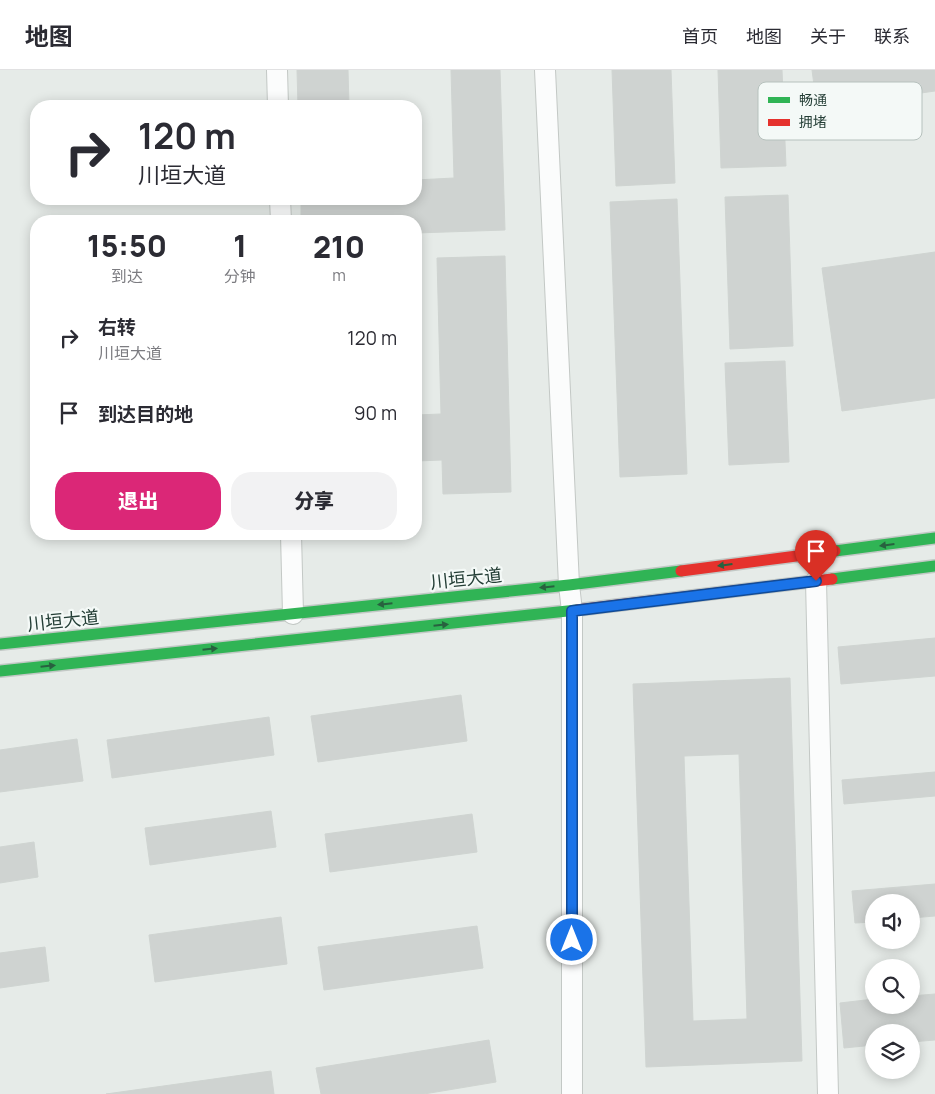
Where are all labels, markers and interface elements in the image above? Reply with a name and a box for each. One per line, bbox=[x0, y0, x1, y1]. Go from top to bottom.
text: 地图 bbox=[25, 19, 73, 52]
text: 首页 bbox=[682, 24, 718, 48]
text: 地图 bbox=[746, 24, 782, 48]
text: 关于 bbox=[810, 24, 846, 48]
text: 联系 bbox=[874, 24, 910, 48]
legend bbox=[758, 82, 922, 140]
text: 畅通 bbox=[799, 90, 827, 109]
text: 120 m bbox=[138, 112, 236, 160]
text: 拥堵 bbox=[799, 112, 827, 131]
icon: right bbox=[55, 120, 120, 185]
text: 川垣大道 bbox=[138, 160, 226, 190]
text: 15:50 bbox=[87, 225, 167, 266]
text: 1 bbox=[233, 225, 247, 266]
text: 210 bbox=[313, 226, 365, 267]
text: m bbox=[332, 264, 346, 286]
text: 到达 bbox=[111, 265, 143, 287]
text: 分钟 bbox=[224, 265, 256, 287]
text: 右转 bbox=[98, 314, 136, 340]
icon: right bbox=[55, 324, 83, 352]
text: 120 m bbox=[347, 325, 397, 351]
text: 川垣大道 bbox=[98, 342, 162, 364]
icon: arrive bbox=[55, 399, 83, 427]
text: 90 m bbox=[354, 400, 397, 426]
text: 到达目的地 bbox=[98, 401, 193, 427]
button: 退出 bbox=[55, 472, 221, 530]
button: 分享 bbox=[231, 472, 397, 530]
pin bbox=[795, 530, 837, 581]
icon: arrive bbox=[802, 537, 830, 565]
one-way arrow bbox=[878, 541, 894, 549]
one-way arrow bbox=[717, 561, 733, 569]
street label: 川垣大道 bbox=[429, 562, 503, 594]
one-way arrow bbox=[538, 583, 554, 591]
one-way arrow bbox=[377, 600, 393, 608]
street label: 川垣大道 bbox=[26, 604, 100, 636]
one-way arrow bbox=[434, 621, 450, 629]
one-way arrow bbox=[202, 645, 218, 653]
one-way arrow bbox=[41, 662, 57, 670]
map controls bbox=[865, 894, 920, 1079]
button: sound bbox=[865, 894, 920, 949]
position arrow bbox=[545, 913, 597, 965]
button: search bbox=[865, 959, 920, 1014]
button: layers bbox=[865, 1024, 920, 1079]

